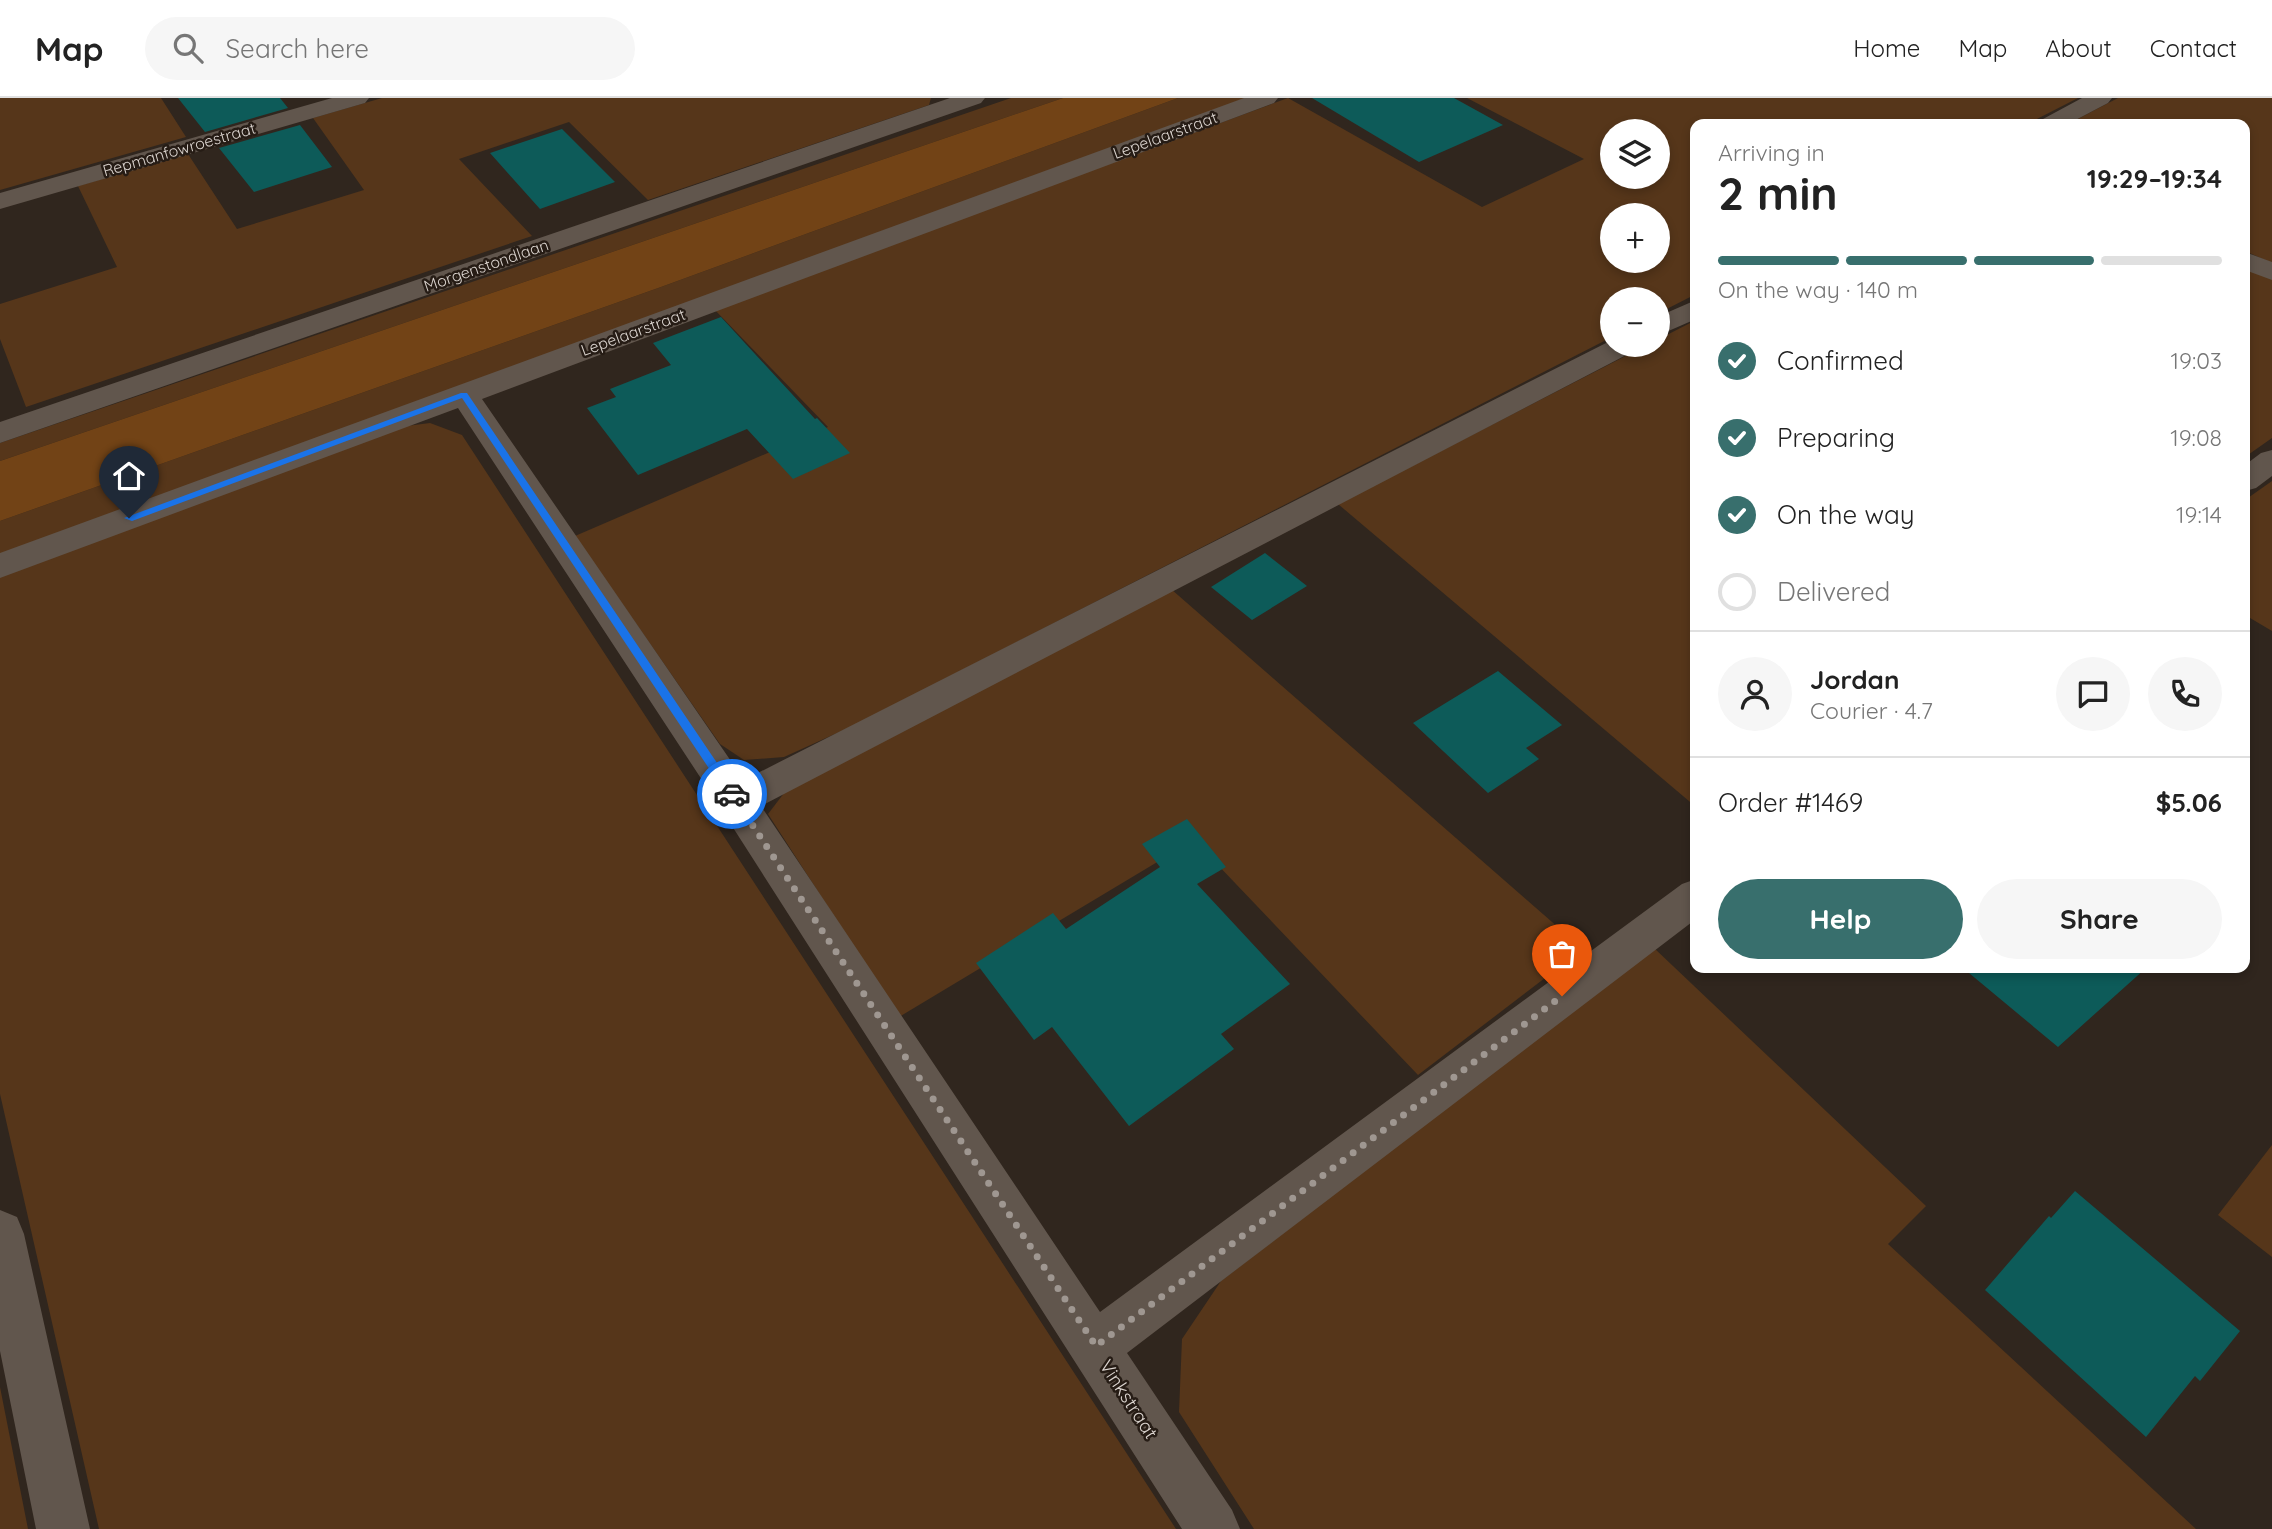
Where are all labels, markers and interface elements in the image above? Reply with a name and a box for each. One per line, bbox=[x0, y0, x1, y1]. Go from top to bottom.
search box bbox=[145, 17, 635, 80]
text: Map bbox=[35, 28, 103, 69]
icon: search bbox=[169, 29, 207, 67]
text: Search here bbox=[225, 32, 369, 65]
text: Home bbox=[1853, 33, 1920, 63]
text: Map bbox=[1958, 33, 2007, 63]
text: About bbox=[2045, 33, 2112, 63]
text: Contact bbox=[2150, 33, 2237, 63]
street label: Lepelaarstraat bbox=[1110, 107, 1220, 163]
street label: Repmanfowroestraat bbox=[100, 118, 258, 180]
map controls bbox=[1600, 119, 1670, 357]
button: layers bbox=[1600, 119, 1670, 189]
text: Arriving in bbox=[1718, 138, 1825, 167]
text: 19:29–19:34 bbox=[2087, 162, 2222, 195]
text: 2 min bbox=[1718, 164, 1838, 222]
button: + bbox=[1600, 203, 1670, 273]
street label: Morgenstondlaan bbox=[421, 234, 551, 296]
text: On the way · 140 m bbox=[1718, 275, 1918, 304]
button: − bbox=[1600, 287, 1670, 357]
street label: Lepelaarstraat bbox=[578, 304, 688, 360]
icon: check bbox=[1718, 342, 1756, 380]
text: Confirmed bbox=[1777, 344, 1904, 377]
text: 19:03 bbox=[2171, 346, 2222, 375]
icon: check bbox=[1718, 419, 1756, 457]
text: Preparing bbox=[1777, 421, 1895, 454]
text: 19:08 bbox=[2170, 423, 2222, 452]
pin bbox=[99, 446, 159, 518]
icon: home bbox=[110, 457, 148, 495]
icon: check bbox=[1718, 496, 1756, 534]
text: On the way bbox=[1777, 498, 1915, 531]
text: 19:14 bbox=[2176, 500, 2222, 529]
text: Delivered bbox=[1777, 575, 1890, 608]
button: person bbox=[1718, 657, 1792, 731]
button: chat bbox=[2056, 657, 2130, 731]
button: phone bbox=[2148, 657, 2222, 731]
text: Jordan bbox=[1810, 663, 1899, 696]
text: Courier · 4.7 bbox=[1810, 696, 1933, 725]
courier bbox=[697, 759, 767, 829]
icon: car bbox=[713, 775, 751, 813]
text: Order #1469 bbox=[1718, 786, 1863, 819]
text: $5.06 bbox=[2156, 786, 2222, 819]
button: Help bbox=[1718, 879, 1963, 959]
button: Share bbox=[1977, 879, 2222, 959]
pin bbox=[1532, 924, 1592, 996]
icon: bag bbox=[1543, 935, 1581, 973]
street label: Vinkstraat bbox=[1094, 1355, 1164, 1443]

